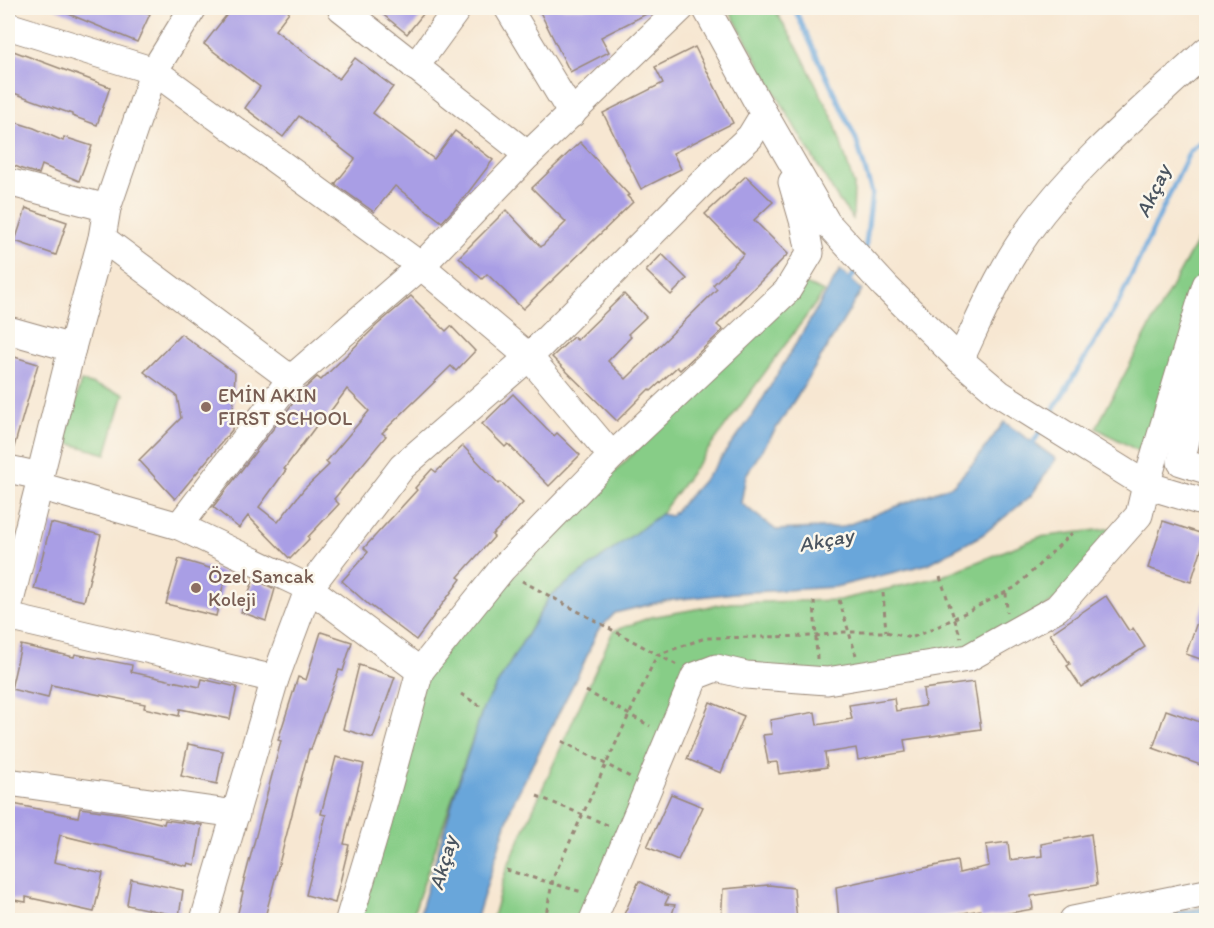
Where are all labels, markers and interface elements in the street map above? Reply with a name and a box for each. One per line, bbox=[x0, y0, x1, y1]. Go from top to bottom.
water label: Akçay bbox=[1130, 159, 1176, 221]
place label: EMİN AKIN FIRST SCHOOL bbox=[218, 383, 352, 430]
marker: EMİN AKIN FIRST SCHOOL bbox=[199, 400, 213, 414]
water label: Akçay bbox=[797, 522, 857, 557]
place label: Özel Sancak Koleji bbox=[208, 564, 314, 611]
marker: Özel Sancak Koleji bbox=[189, 581, 203, 595]
water label: Akçay bbox=[423, 831, 463, 893]

